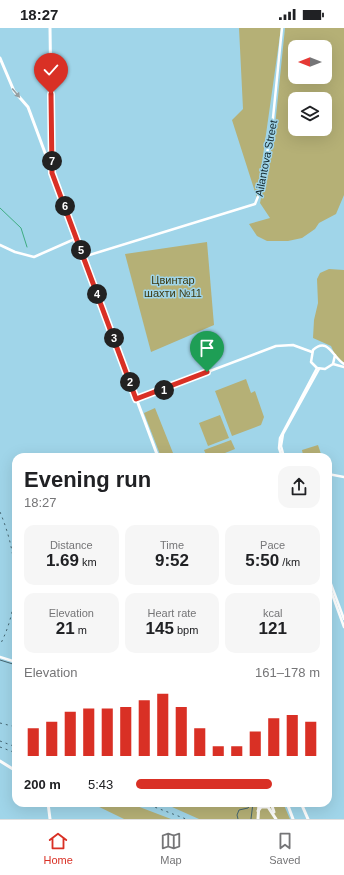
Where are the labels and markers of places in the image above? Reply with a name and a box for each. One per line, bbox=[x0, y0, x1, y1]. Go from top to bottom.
pin bbox=[34, 53, 68, 94]
pin: 7 bbox=[42, 151, 62, 171]
pin: 6 bbox=[55, 196, 75, 216]
pin: 5 bbox=[71, 240, 91, 260]
pin: 4 bbox=[87, 284, 107, 304]
pin: 3 bbox=[104, 328, 124, 348]
pin bbox=[190, 331, 224, 372]
pin: 2 bbox=[120, 372, 140, 392]
pin: 1 bbox=[154, 380, 174, 400]

